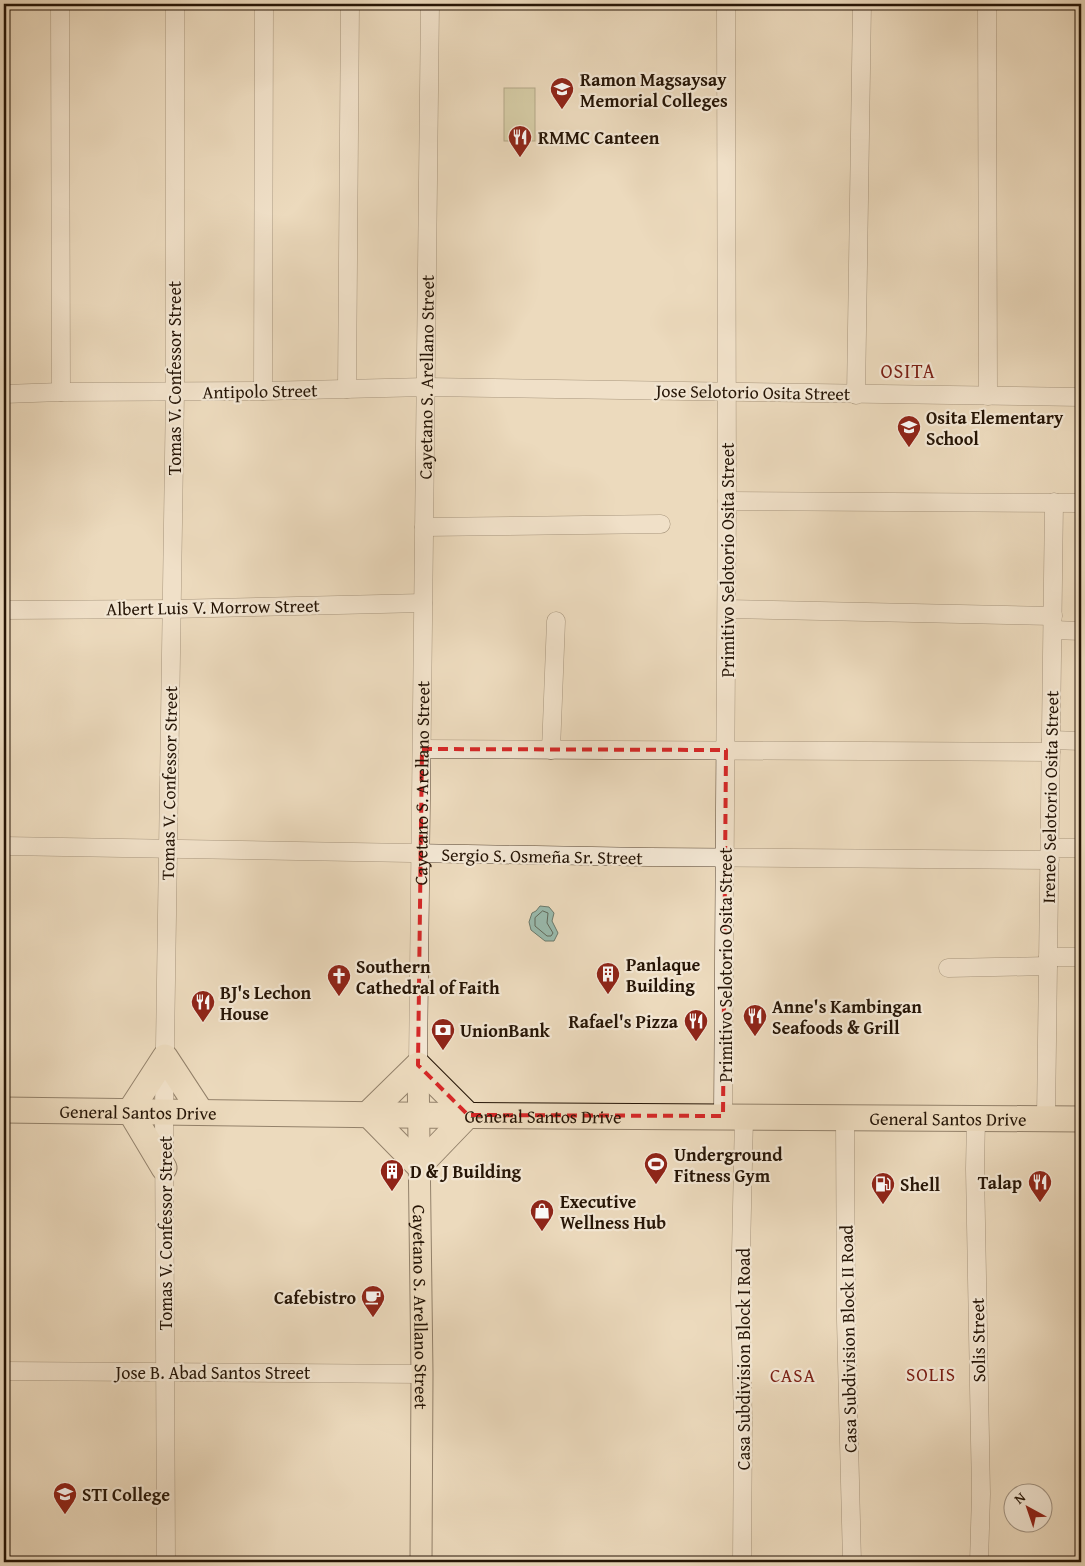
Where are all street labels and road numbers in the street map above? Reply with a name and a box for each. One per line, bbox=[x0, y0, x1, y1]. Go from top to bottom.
street label: Cayetano S. Arellano Street bbox=[411, 274, 440, 480]
street label: Tomas V. Confessor Street bbox=[161, 280, 188, 475]
street label: Antipolo Street bbox=[202, 376, 318, 406]
street label: Jose Selotorio Osita Street bbox=[654, 377, 851, 407]
street label: Primitivo Selotorio Osita Street bbox=[714, 442, 741, 678]
street label: Albert Luis V. Morrow Street bbox=[106, 592, 321, 622]
street label: Cayetano S. Arellano Street bbox=[407, 680, 436, 886]
street label: Tomas V. Confessor Street bbox=[154, 685, 184, 880]
street label: Ireneo Selotorio Osita Street bbox=[1035, 690, 1065, 904]
street label: Sergio S. Osmeña Sr. Street bbox=[441, 841, 644, 871]
street label: Primitivo Selotorio Osita Street bbox=[712, 847, 739, 1083]
street label: General Santos Drive bbox=[59, 1097, 217, 1126]
street label: General Santos Drive bbox=[464, 1102, 622, 1130]
street label: General Santos Drive bbox=[869, 1104, 1027, 1132]
street label: Tomas V. Confessor Street bbox=[152, 1135, 179, 1330]
street label: Cayetano S. Arellano Street bbox=[406, 1204, 436, 1410]
street label: Casa Subdivision Block II Road bbox=[833, 1224, 863, 1453]
street label: Casa Subdivision Block I Road bbox=[730, 1247, 757, 1470]
street label: Solis Street bbox=[964, 1297, 992, 1383]
street label: Jose B. Abad Santos Street bbox=[114, 1359, 311, 1386]

